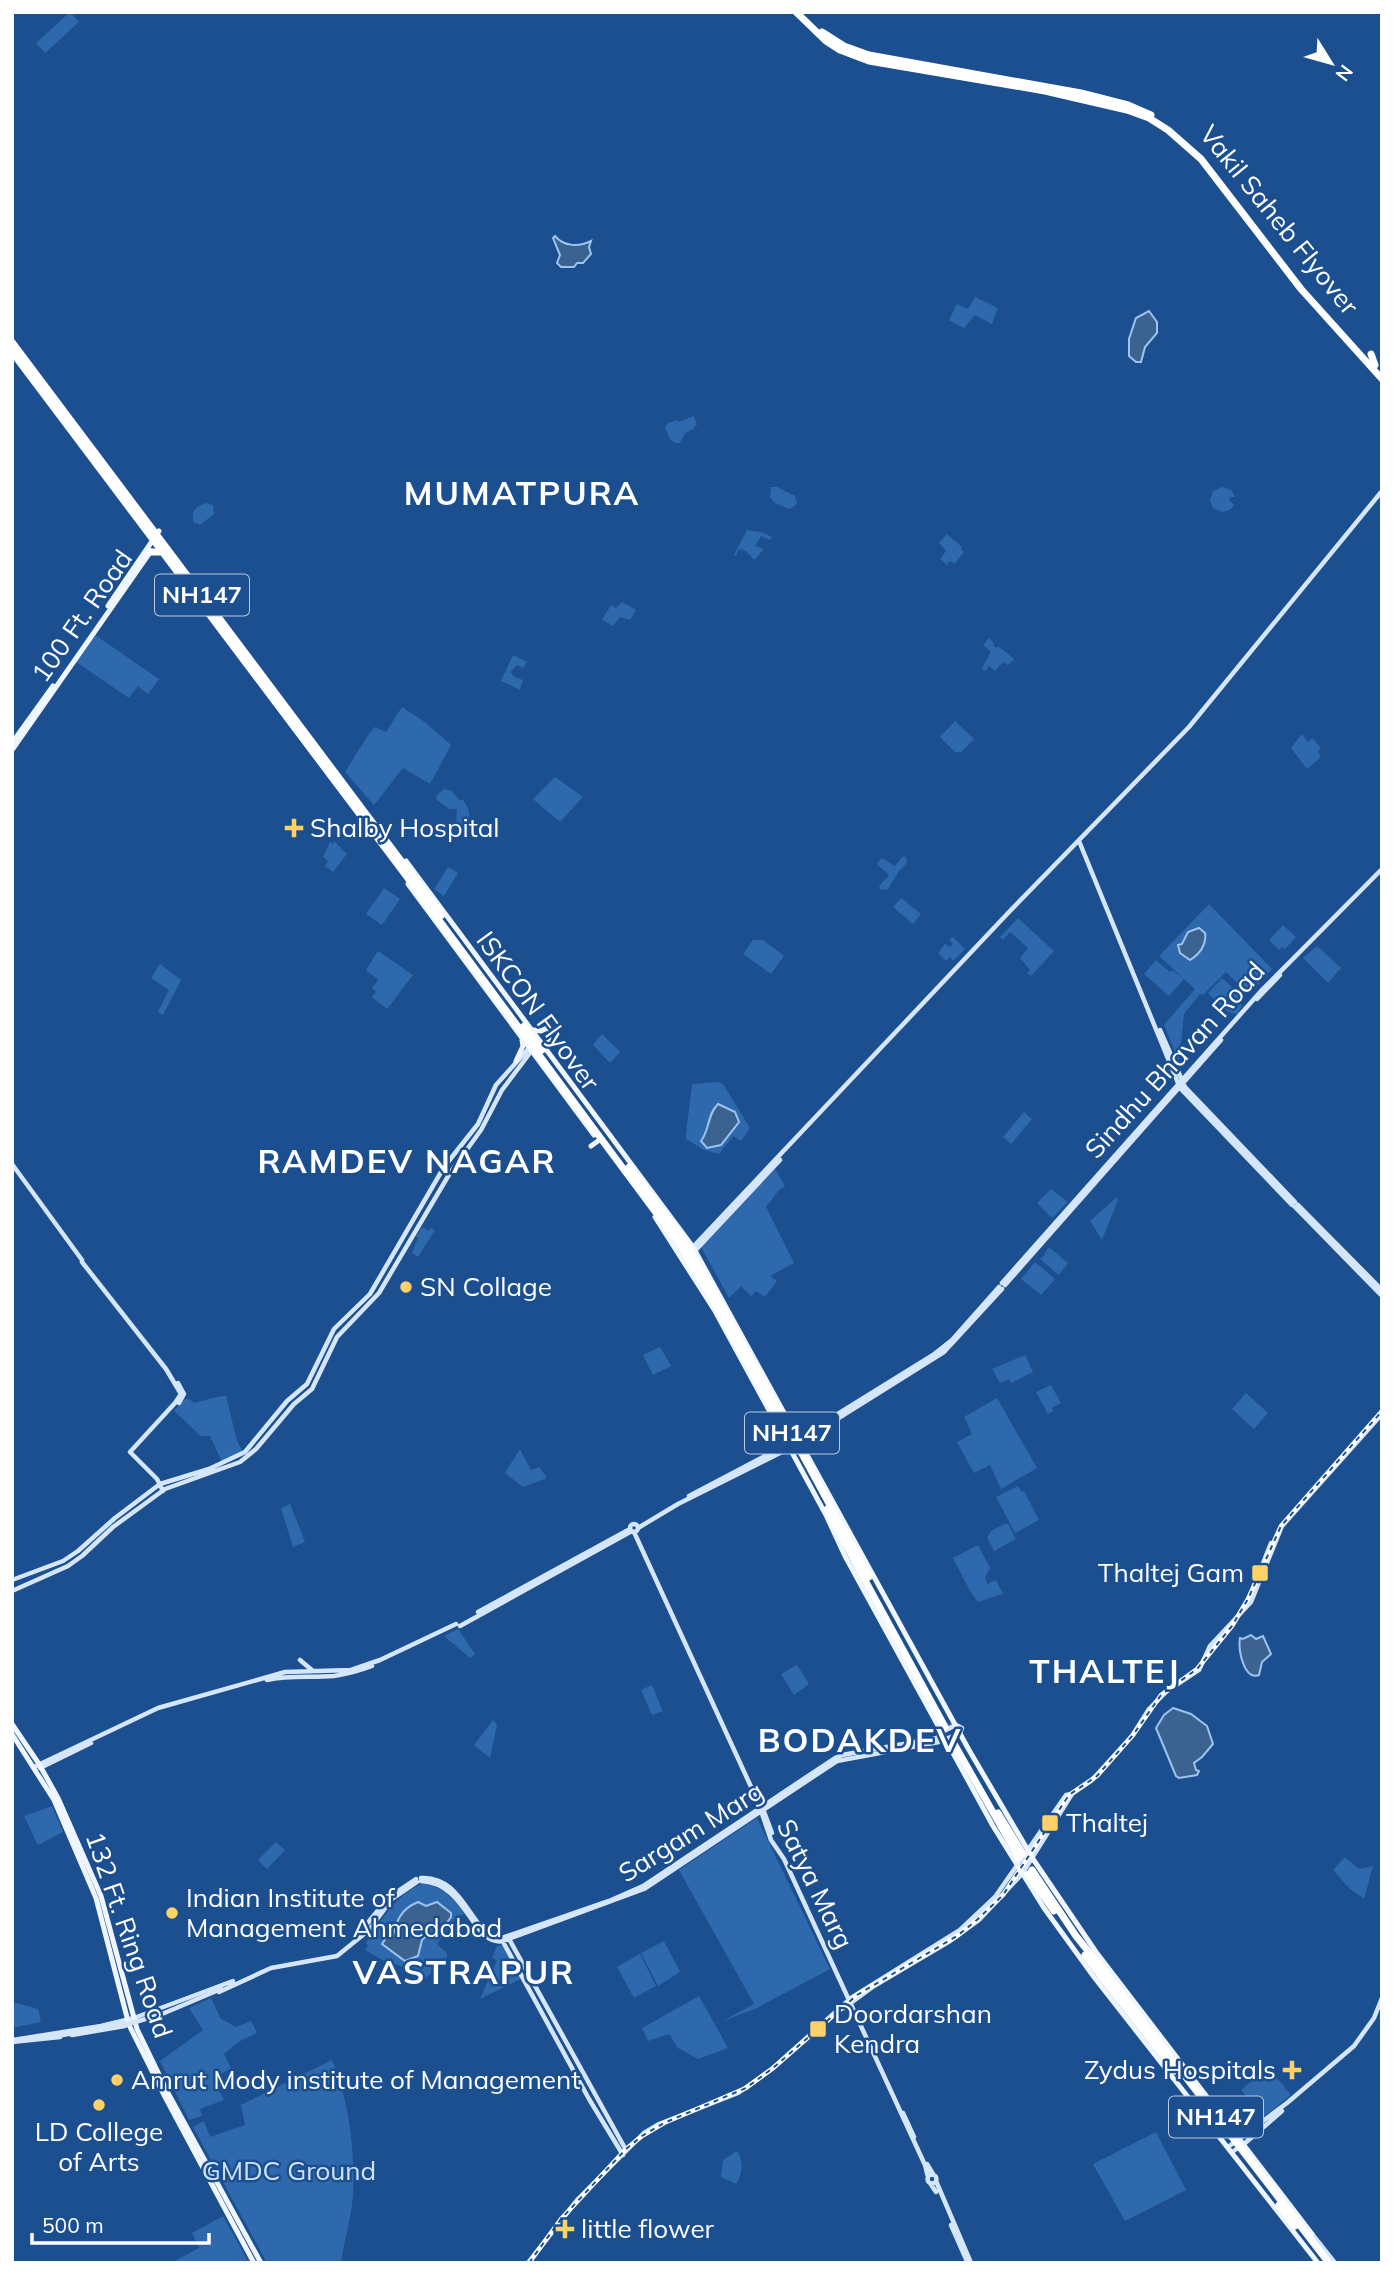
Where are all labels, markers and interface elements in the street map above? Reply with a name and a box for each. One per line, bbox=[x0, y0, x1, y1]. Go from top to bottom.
north arrow bbox=[1296, 28, 1366, 98]
text: N bbox=[1331, 60, 1358, 86]
street label: Vakil Saheb Flyover bbox=[1193, 118, 1366, 322]
district label: MUMATPURA bbox=[404, 472, 640, 513]
street label: 100 Ft. Road bbox=[24, 543, 139, 688]
road number: NH147 bbox=[155, 574, 249, 616]
place label: Shalby Hospital bbox=[310, 811, 500, 844]
marker: Shalby Hospital bbox=[284, 818, 304, 838]
street label: ISKCON Flyover bbox=[470, 925, 607, 1097]
street label: Sindhu Bhavan Road bbox=[1078, 954, 1272, 1165]
district label: RAMDEV NAGAR bbox=[257, 1140, 557, 1181]
place label: SN Collage bbox=[420, 1270, 552, 1303]
marker: SN Collage bbox=[398, 1279, 414, 1295]
road number: NH147 bbox=[745, 1413, 839, 1454]
place label: Thaltej Gam bbox=[1098, 1556, 1244, 1589]
marker: Thaltej Gam bbox=[1250, 1563, 1270, 1583]
district label: THALTEJ bbox=[1029, 1650, 1181, 1691]
district label: BODAKDEV bbox=[758, 1719, 962, 1760]
street label: Sargam Marg bbox=[612, 1774, 769, 1889]
place label: Thaltej bbox=[1066, 1806, 1148, 1839]
marker: Thaltej bbox=[1040, 1813, 1060, 1833]
street label: Satya Marg bbox=[770, 1814, 861, 1954]
street label: 132 Ft. Ring Road bbox=[79, 1827, 180, 2042]
place label: Indian Institute of Management Ahmedabad bbox=[186, 1881, 502, 1944]
marker: Indian Institute of Management Ahmedabad bbox=[164, 1905, 180, 1921]
district label: VASTRAPUR bbox=[352, 1951, 575, 1992]
place label: Doordarshan Kendra bbox=[834, 1997, 992, 2060]
marker: Doordarshan Kendra bbox=[808, 2019, 828, 2039]
place label: Zydus Hospitals bbox=[1084, 2053, 1276, 2086]
marker: Zydus Hospitals bbox=[1282, 2060, 1302, 2080]
place label: Amrut Mody institute of Management bbox=[131, 2063, 580, 2096]
marker: Amrut Mody institute of Management bbox=[109, 2072, 125, 2088]
road number: NH147 bbox=[1169, 2096, 1263, 2138]
marker: LD College of Arts bbox=[91, 2097, 107, 2113]
place label: LD College of Arts bbox=[35, 2115, 163, 2178]
park label: GMDC Ground bbox=[202, 2154, 376, 2187]
scale bar bbox=[32, 2202, 208, 2246]
text: 500 m bbox=[42, 2212, 104, 2238]
place label: little flower bbox=[581, 2212, 715, 2245]
marker: little flower bbox=[555, 2219, 575, 2239]

